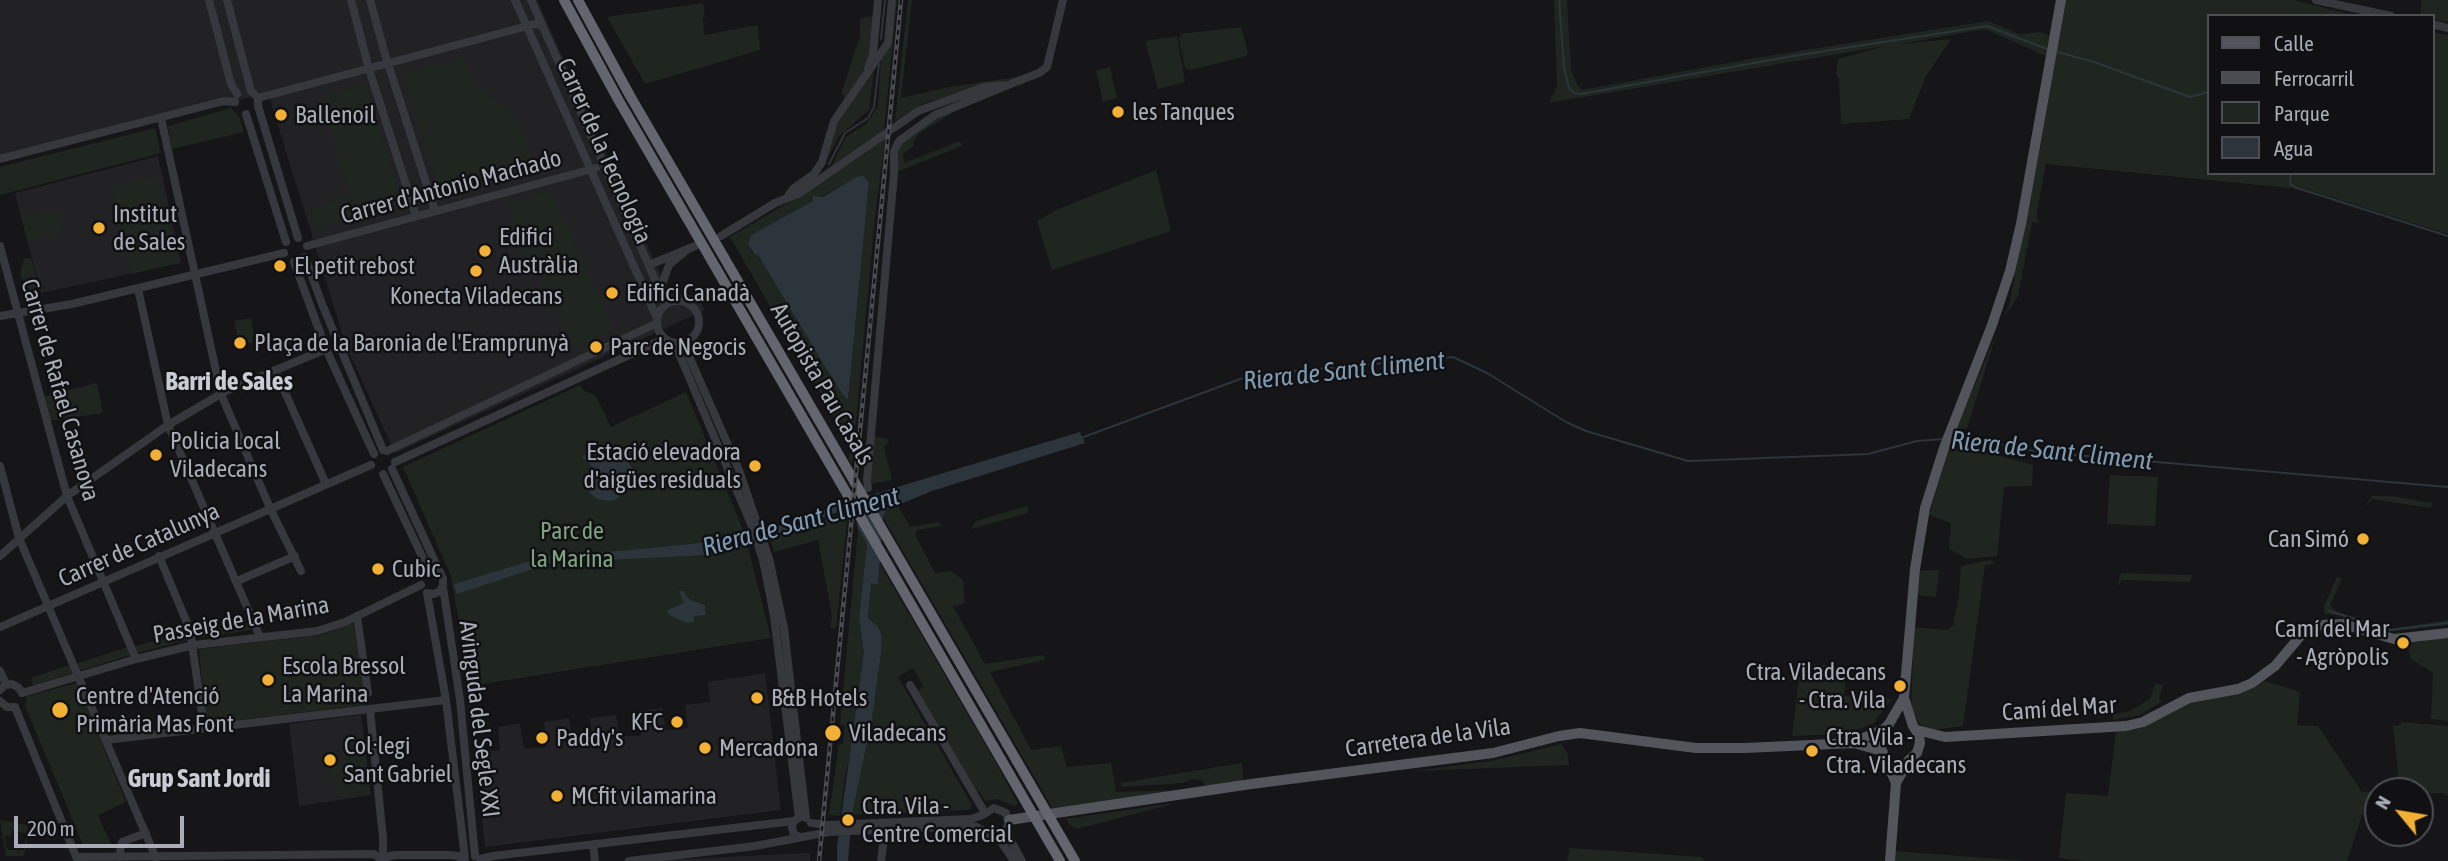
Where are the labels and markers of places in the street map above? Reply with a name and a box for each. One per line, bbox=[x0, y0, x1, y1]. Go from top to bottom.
place label: les Tanques bbox=[1132, 98, 1235, 126]
place label: Ballenoil bbox=[295, 101, 376, 129]
marker: les Tanques bbox=[1110, 104, 1126, 120]
marker: Ballenoil bbox=[273, 107, 289, 123]
place label: Institut de Sales bbox=[113, 200, 185, 256]
marker: Institut de Sales bbox=[91, 220, 107, 236]
place label: Edifici Austràlia bbox=[499, 223, 579, 279]
marker: Edifici Austràlia bbox=[477, 243, 493, 259]
place label: El petit rebost bbox=[294, 252, 415, 280]
marker: El petit rebost bbox=[272, 258, 288, 274]
marker: Konecta Viladecans bbox=[468, 263, 484, 279]
place label: Edifici Canadà bbox=[626, 279, 750, 307]
place label: Konecta Viladecans bbox=[390, 282, 562, 310]
marker: Edifici Canadà bbox=[604, 285, 620, 301]
place label: Plaça de la Baronia de l'Eramprunyà bbox=[254, 329, 569, 357]
place label: Parc de Negocis bbox=[610, 333, 746, 361]
marker: Plaça de la Baronia de l'Eramprunyà bbox=[232, 335, 248, 351]
marker: Parc de Negocis bbox=[588, 339, 604, 355]
place label: Policia Local Viladecans bbox=[170, 427, 280, 483]
place label: Estació elevadora d'aigües residuals bbox=[584, 438, 741, 494]
marker: Policia Local Viladecans bbox=[148, 447, 164, 463]
marker: Estació elevadora d'aigües residuals bbox=[747, 458, 763, 474]
place label: Can Simó bbox=[2268, 525, 2349, 553]
marker: Can Simó bbox=[2355, 531, 2371, 547]
place label: Cubic bbox=[392, 555, 440, 583]
marker: Cubic bbox=[370, 561, 386, 577]
place label: Camí del Mar - Agròpolis bbox=[2275, 615, 2389, 671]
marker: Camí del Mar - Agròpolis bbox=[2395, 635, 2411, 651]
place label: Escola Bressol La Marina bbox=[282, 652, 406, 708]
place label: Ctra. Viladecans - Ctra. Vila bbox=[1746, 658, 1886, 714]
marker: Escola Bressol La Marina bbox=[260, 672, 276, 688]
marker: Ctra. Viladecans - Ctra. Vila bbox=[1892, 678, 1908, 694]
place label: Centre d'Atenció Primària Mas Font bbox=[76, 682, 234, 738]
place label: B&B Hotels bbox=[771, 684, 867, 712]
marker: B&B Hotels bbox=[749, 690, 765, 706]
marker: Centre d'Atenció Primària Mas Font bbox=[50, 700, 70, 720]
place label: KFC bbox=[631, 708, 663, 736]
marker: KFC bbox=[669, 714, 685, 730]
place label: Viladecans bbox=[849, 719, 946, 747]
marker: Viladecans bbox=[823, 723, 843, 743]
place label: Ctra. Vila - Ctra. Viladecans bbox=[1826, 723, 1966, 779]
place label: Paddy's bbox=[556, 724, 623, 752]
marker: Paddy's bbox=[534, 730, 550, 746]
place label: Col·legi Sant Gabriel bbox=[344, 732, 452, 788]
place label: Mercadona bbox=[719, 734, 819, 762]
marker: Mercadona bbox=[697, 740, 713, 756]
marker: Ctra. Vila - Ctra. Viladecans bbox=[1804, 743, 1820, 759]
marker: Col·legi Sant Gabriel bbox=[322, 752, 338, 768]
place label: MCfit vilamarina bbox=[571, 782, 717, 810]
marker: MCfit vilamarina bbox=[549, 788, 565, 804]
place label: Ctra. Vila - Centre Comercial bbox=[862, 792, 1013, 848]
marker: Ctra. Vila - Centre Comercial bbox=[840, 812, 856, 828]

